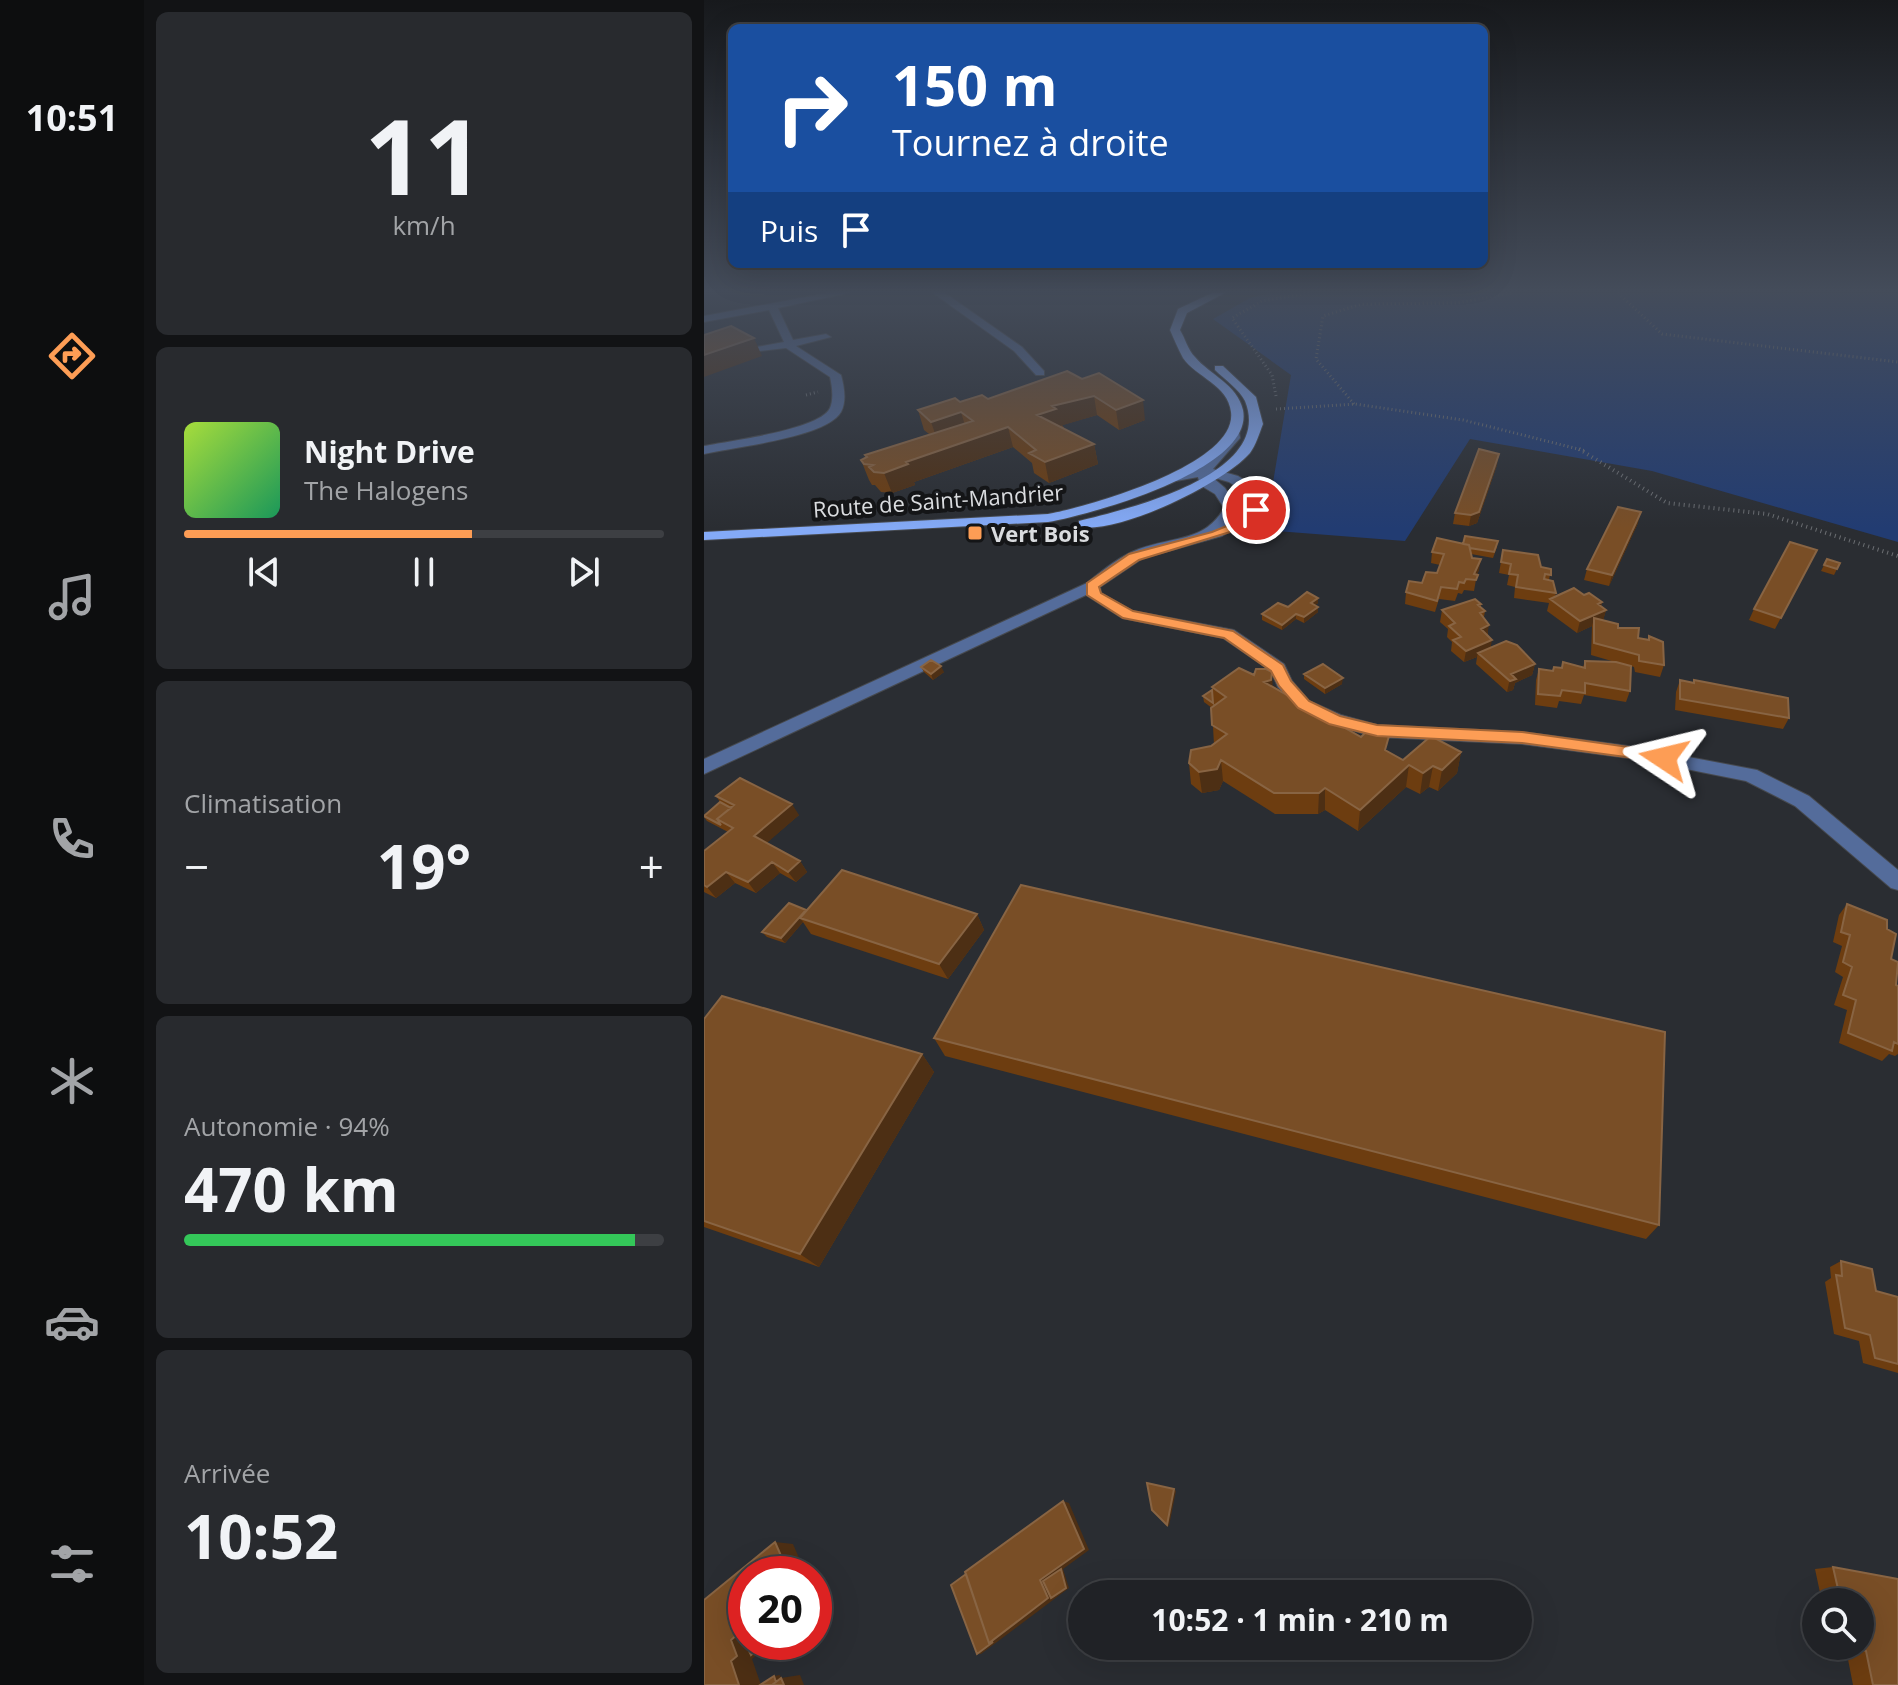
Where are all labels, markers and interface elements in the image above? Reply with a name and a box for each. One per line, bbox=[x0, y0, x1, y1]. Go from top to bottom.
text: 150 m bbox=[892, 46, 1058, 122]
icon: right bbox=[760, 56, 864, 160]
text: 11 bbox=[365, 84, 483, 225]
text: 10:51 bbox=[26, 93, 118, 142]
text: Tournez à droite bbox=[892, 118, 1169, 167]
text: km/h bbox=[392, 207, 456, 243]
icon: arrive bbox=[834, 208, 878, 252]
text: Puis bbox=[760, 210, 818, 251]
icon: directions bbox=[44, 328, 100, 384]
text: Night Drive bbox=[304, 431, 475, 472]
text: The Halogens bbox=[304, 472, 469, 508]
street label: Route de Saint-Mandrier bbox=[812, 476, 1064, 524]
pin bbox=[1222, 476, 1290, 544]
icon: arrive bbox=[1234, 488, 1278, 532]
place label: Vert Bois bbox=[991, 518, 1090, 548]
marker: Vert Bois bbox=[966, 524, 984, 542]
icon: previous bbox=[242, 550, 286, 594]
icon: pause bbox=[402, 550, 446, 594]
icon: next bbox=[562, 550, 606, 594]
icon: music bbox=[44, 569, 100, 625]
position arrow bbox=[1622, 716, 1706, 800]
text: Climatisation bbox=[184, 785, 342, 821]
icon: phone bbox=[44, 811, 100, 867]
text: 19° bbox=[377, 825, 471, 907]
text: − bbox=[184, 836, 209, 896]
text: + bbox=[639, 836, 664, 896]
icon: climate bbox=[44, 1053, 100, 1109]
text: Autonomie · 94% bbox=[184, 1108, 390, 1144]
text: 470 km bbox=[184, 1148, 399, 1230]
icon: car bbox=[44, 1294, 100, 1350]
text: Arrivée bbox=[184, 1455, 270, 1491]
text: 10:52 bbox=[184, 1495, 338, 1577]
icon: filters bbox=[44, 1536, 100, 1592]
speed limit sign: 20 bbox=[728, 1556, 832, 1660]
map controls bbox=[1802, 1588, 1874, 1660]
button: search bbox=[1802, 1588, 1874, 1660]
text: 10:52 · 1 min · 210 m bbox=[1151, 1599, 1449, 1640]

